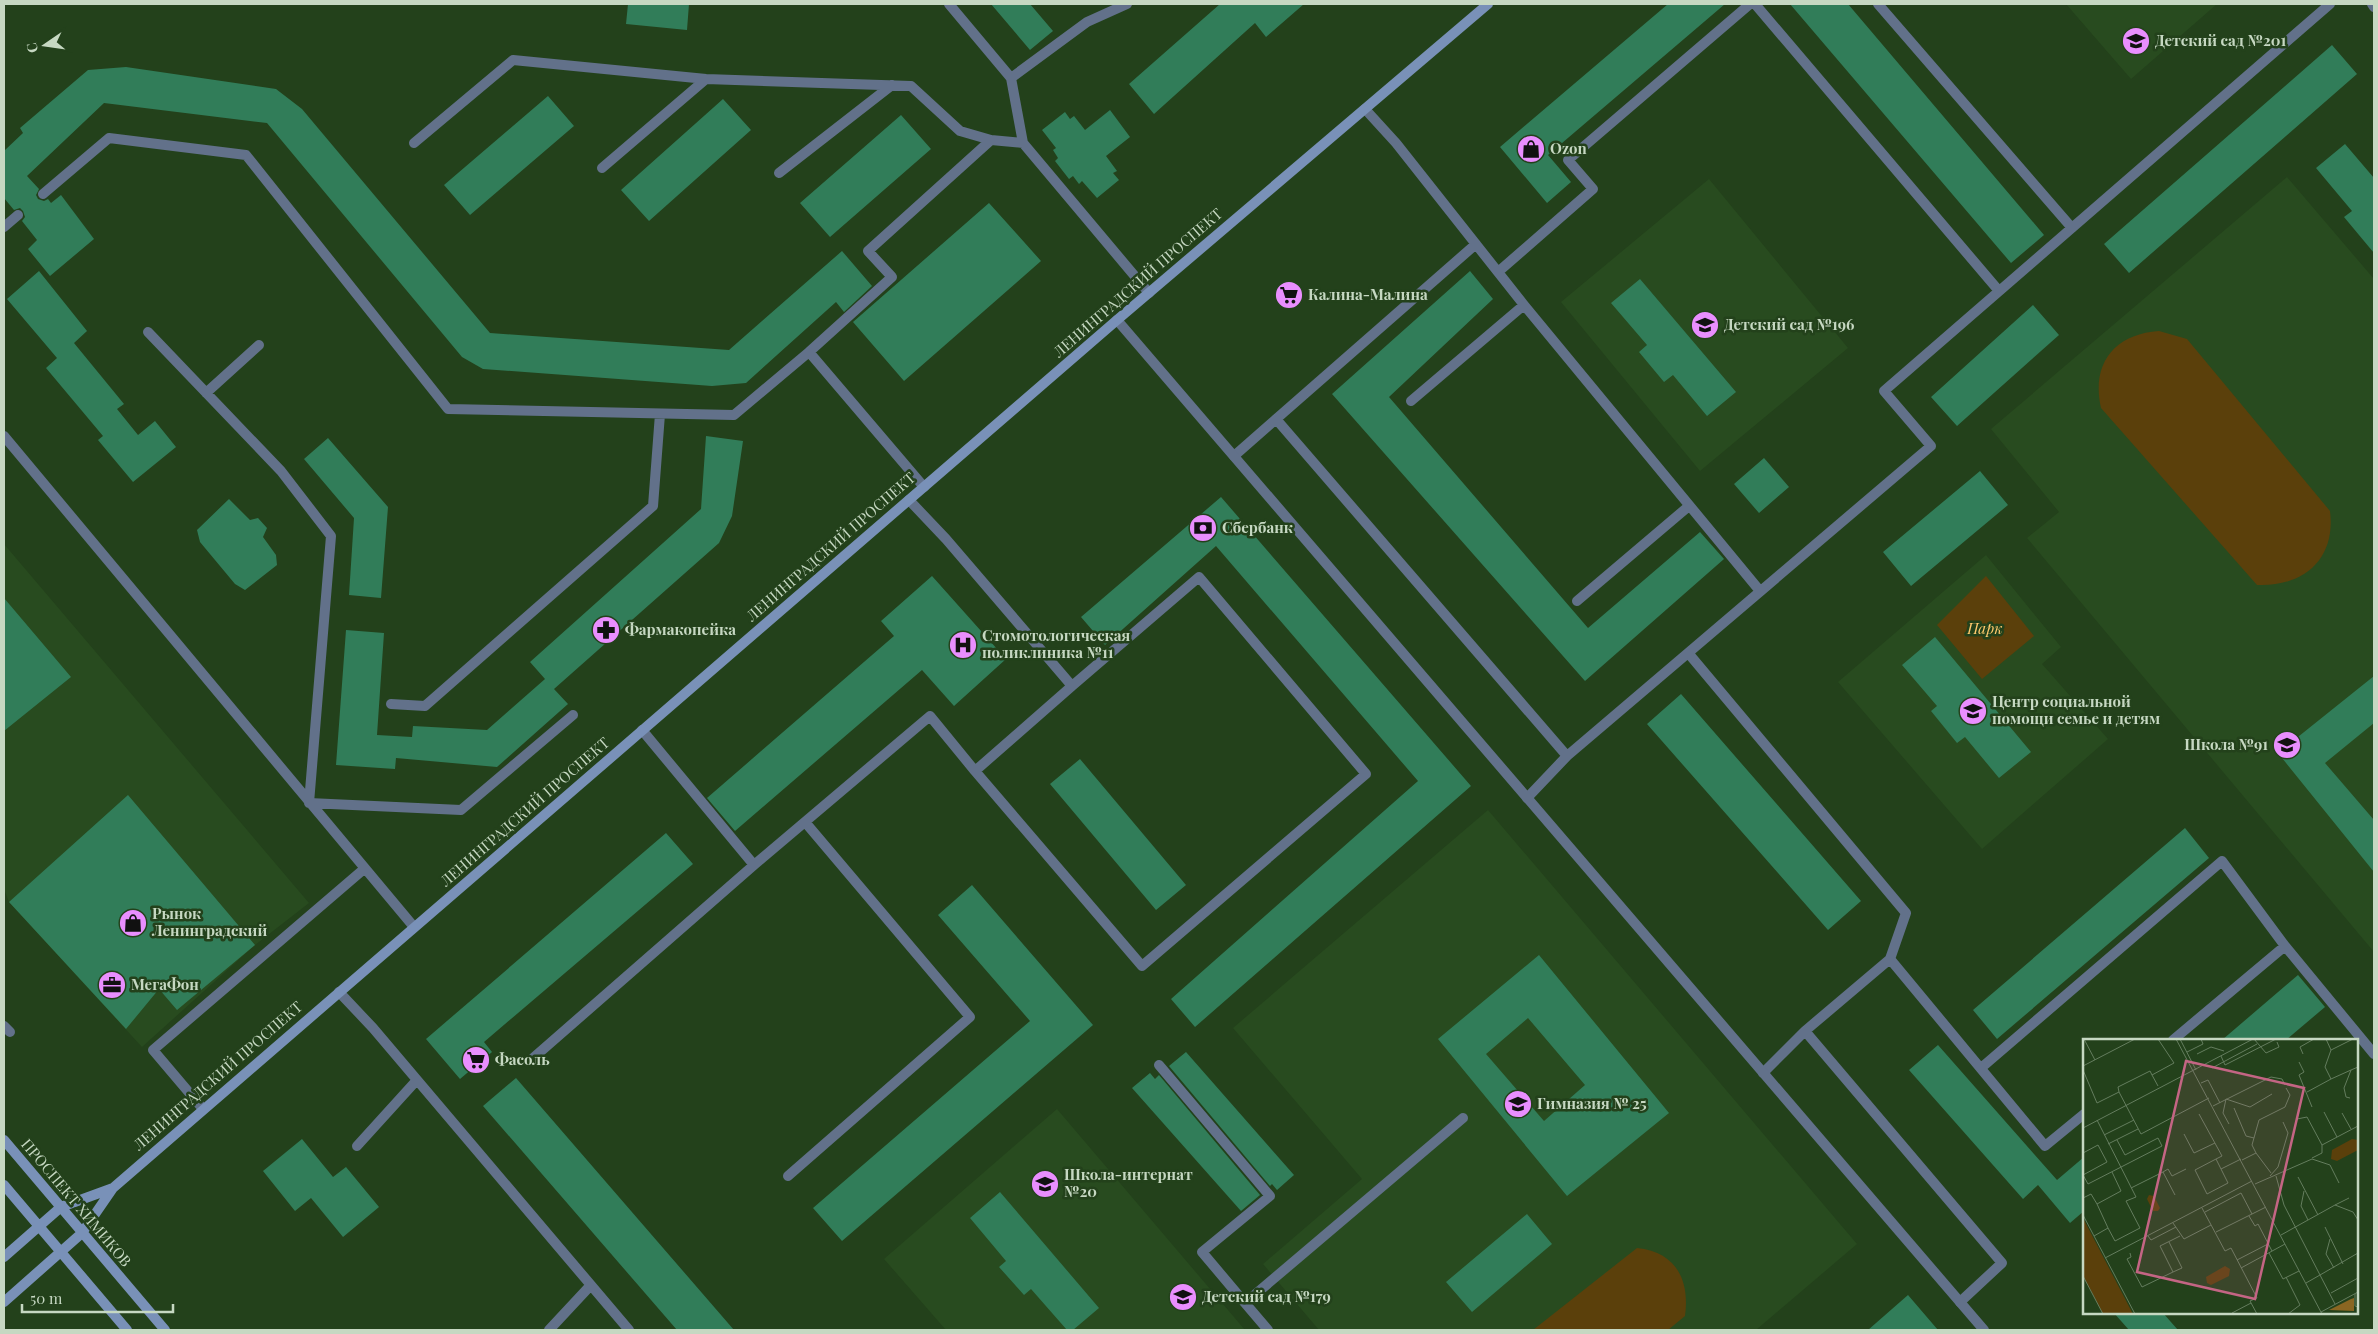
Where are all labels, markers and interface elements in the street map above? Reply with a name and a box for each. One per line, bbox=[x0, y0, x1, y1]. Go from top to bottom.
north arrow bbox=[20, 20, 70, 70]
school or university icon: Детский сад №201 bbox=[2121, 26, 2151, 56]
place label: Детский сад №201 bbox=[2155, 30, 2286, 50]
text: С bbox=[21, 41, 42, 55]
shop icon: Ozon bbox=[1516, 134, 1546, 164]
place label: Ozon bbox=[1550, 138, 1587, 158]
street label: ЛЕНИНГРАДСКИЙ ПРОСПЕКТ bbox=[1048, 203, 1226, 362]
supermarket icon: Калина-Малина bbox=[1274, 280, 1304, 310]
place label: Калина-Малина bbox=[1308, 284, 1428, 304]
school or university icon: Детский сад №196 bbox=[1690, 310, 1720, 340]
place label: Детский сад №196 bbox=[1724, 314, 1854, 334]
street label: ЛЕНИНГРАДСКИЙ ПРОСПЕКТ bbox=[741, 467, 919, 626]
bank icon: Сбербанк bbox=[1188, 513, 1218, 543]
place label: Сбербанк bbox=[1222, 517, 1294, 537]
pharmacy icon: Фармакопейка bbox=[591, 615, 621, 645]
park label: Парк bbox=[1966, 618, 2003, 638]
place label: Фармакопейка bbox=[625, 619, 736, 639]
place label: Стомотологическая поликлиника №11 bbox=[982, 625, 1131, 662]
hospital icon: Стомотологическая поликлиника №11 bbox=[948, 630, 978, 660]
place label: Центр социальной помощи семье и детям bbox=[1992, 691, 2160, 728]
school or university icon: Центр социальной помощи семье и детям bbox=[1958, 696, 1988, 726]
school or university icon: Школа №91 bbox=[2272, 730, 2302, 760]
street label: ЛЕНИНГРАДСКИЙ ПРОСПЕКТ bbox=[435, 732, 613, 891]
place label: Школа №91 bbox=[2184, 734, 2268, 754]
place label: Рынок Ленинградский bbox=[151, 903, 267, 940]
shop icon: Рынок Ленинградский bbox=[118, 908, 148, 938]
office icon: МегаФон bbox=[97, 970, 127, 1000]
place label: МегаФон bbox=[131, 974, 199, 994]
street label: ЛЕНИНГРАДСКИЙ ПРОСПЕКТ bbox=[128, 996, 306, 1155]
inset map bbox=[2083, 1039, 2358, 1314]
supermarket icon: Фасоль bbox=[461, 1045, 491, 1075]
place label: Фасоль bbox=[495, 1049, 550, 1069]
school or university icon: Гимназия № 25 bbox=[1503, 1089, 1533, 1119]
place label: Гимназия № 25 bbox=[1537, 1093, 1647, 1113]
street label: ПРОСПЕКТ ХИМИКОВ bbox=[17, 1134, 136, 1271]
place label: Школа-интернат №20 bbox=[1064, 1164, 1193, 1201]
school or university icon: Школа-интернат №20 bbox=[1030, 1169, 1060, 1199]
scale bar bbox=[22, 1282, 174, 1314]
school or university icon: Детский сад №179 bbox=[1168, 1282, 1198, 1312]
place label: Детский сад №179 bbox=[1202, 1286, 1331, 1306]
text: 50 m bbox=[30, 1288, 63, 1308]

